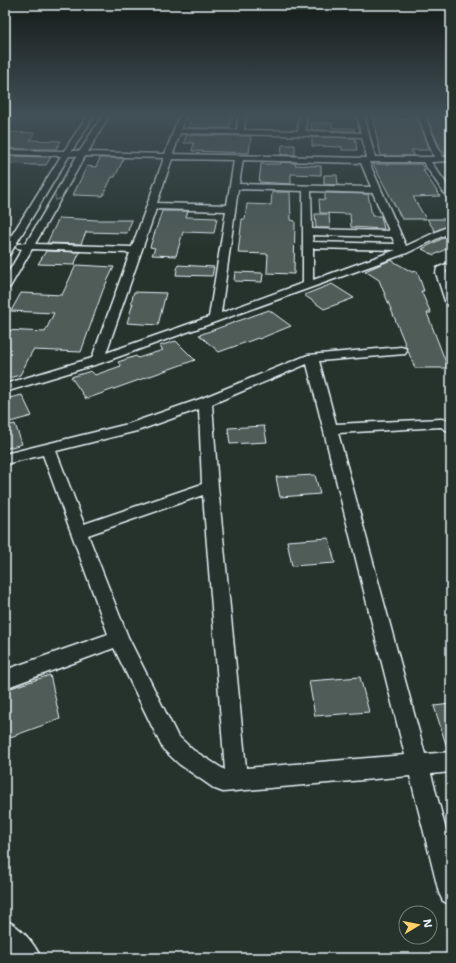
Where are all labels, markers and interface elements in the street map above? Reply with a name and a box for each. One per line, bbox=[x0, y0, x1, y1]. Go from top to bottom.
one-way arrow bbox=[55, 194, 62, 201]
north arrow bbox=[398, 905, 438, 945]
text: N bbox=[419, 918, 436, 929]

